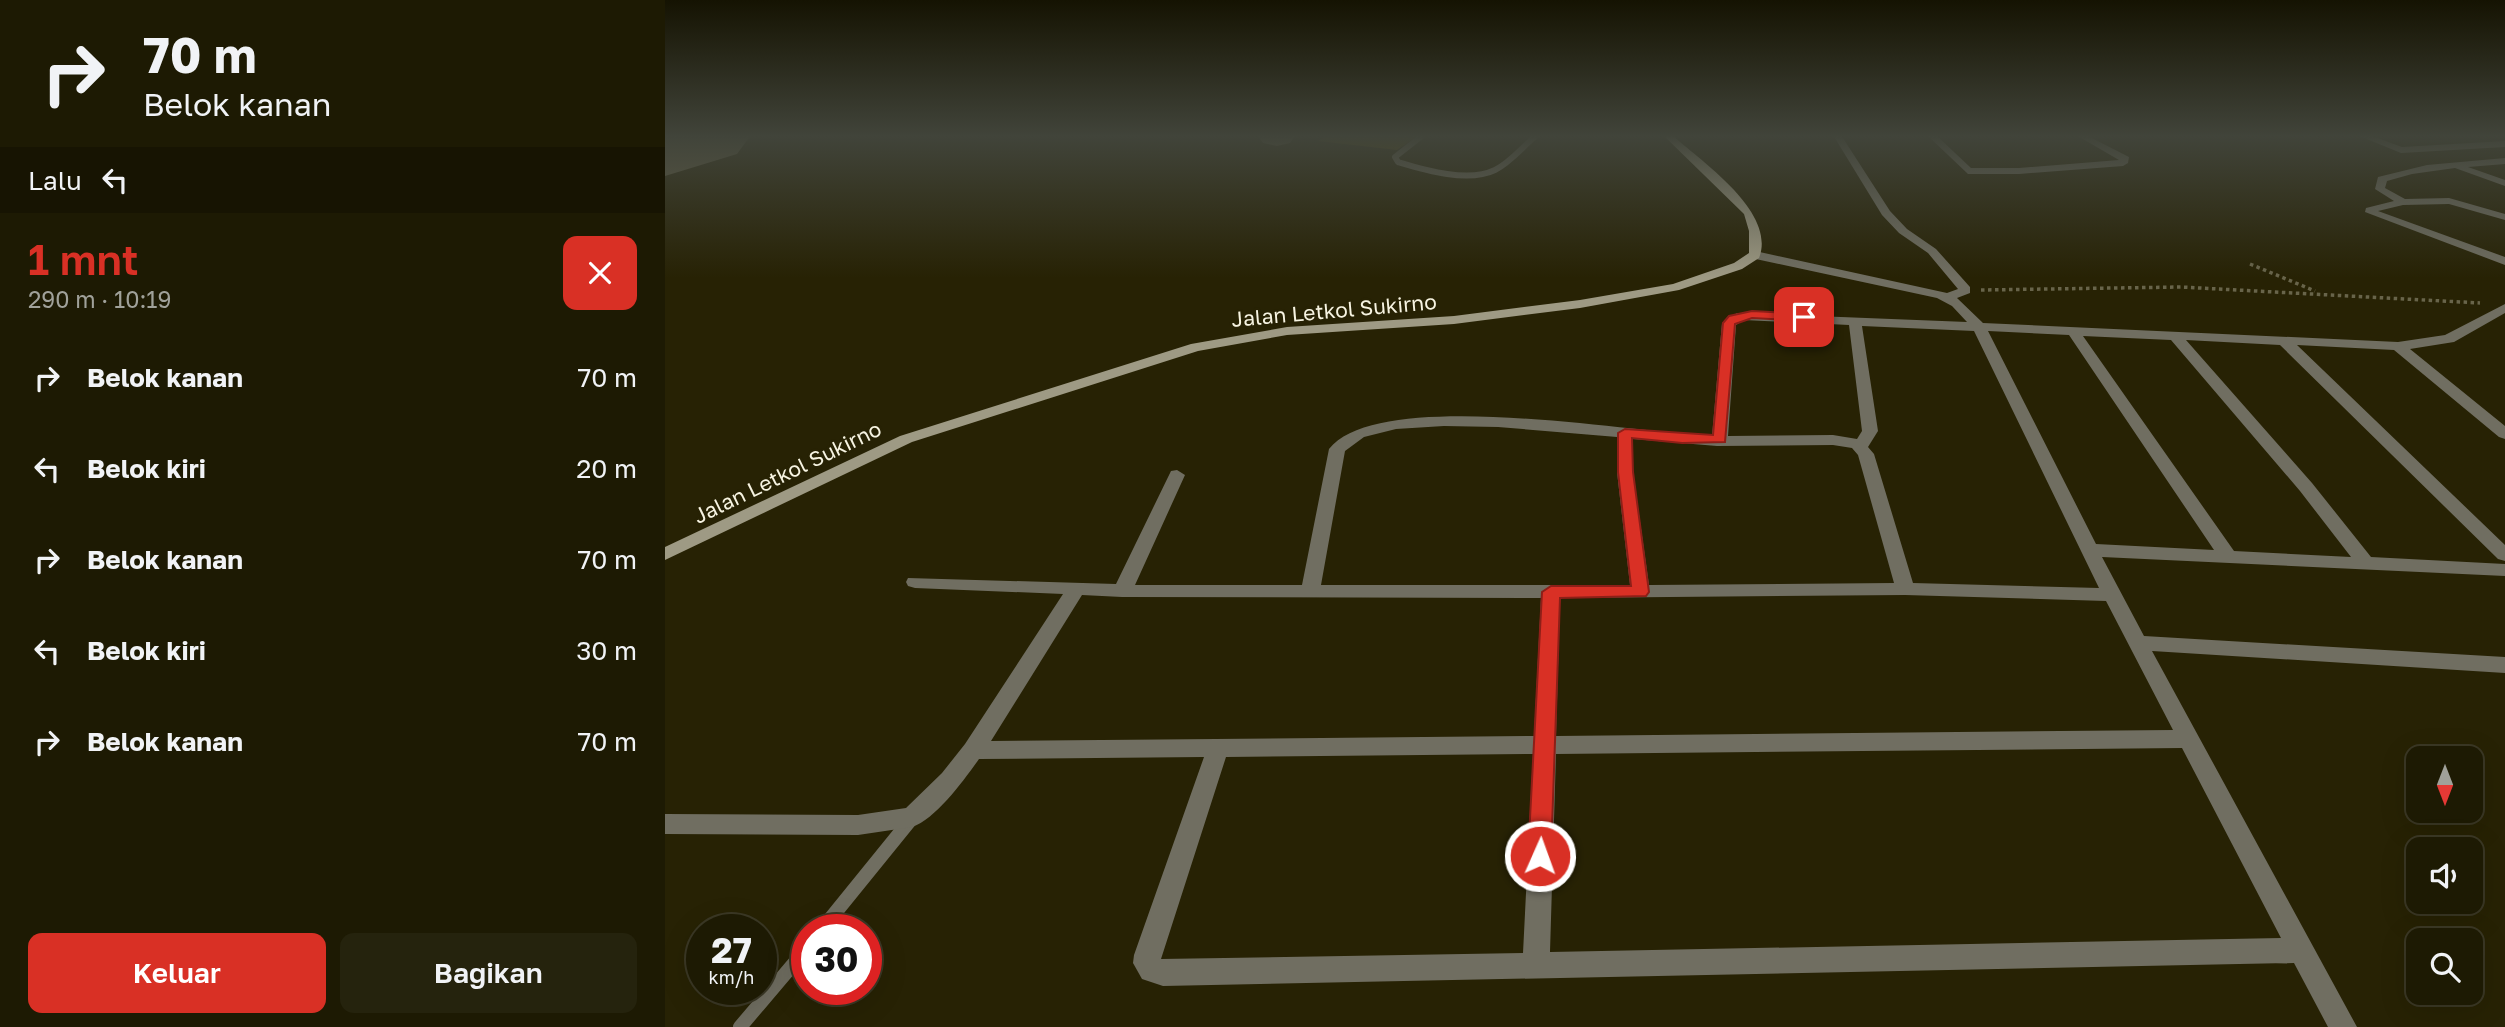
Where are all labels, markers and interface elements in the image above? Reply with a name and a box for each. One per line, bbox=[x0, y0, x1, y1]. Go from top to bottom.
text: 70 m bbox=[143, 25, 257, 84]
icon: right bbox=[28, 28, 119, 119]
text: Belok kanan bbox=[143, 85, 331, 123]
icon: left bbox=[96, 161, 134, 199]
text: Lalu bbox=[28, 165, 82, 196]
text: 1 mnt bbox=[28, 234, 139, 284]
button: close bbox=[563, 236, 637, 310]
text: 290 m · 10:19 bbox=[28, 285, 171, 313]
pin bbox=[1774, 287, 1834, 347]
street label: Jalan Letkol Sukirno bbox=[1230, 288, 1438, 332]
icon: arrive bbox=[1785, 298, 1823, 336]
icon: right bbox=[28, 359, 66, 397]
text: Belok kanan bbox=[87, 362, 243, 393]
text: 70 m bbox=[578, 362, 637, 393]
street label: Jalan Letkol Sukirno bbox=[689, 415, 885, 529]
icon: left bbox=[28, 450, 66, 488]
text: Belok kiri bbox=[87, 453, 206, 484]
text: 20 m bbox=[576, 453, 637, 484]
icon: right bbox=[28, 541, 66, 579]
text: Belok kanan bbox=[87, 544, 243, 575]
text: 70 m bbox=[578, 544, 637, 575]
icon: left bbox=[28, 632, 66, 670]
text: Belok kiri bbox=[87, 635, 206, 666]
text: 30 m bbox=[576, 635, 637, 666]
icon: right bbox=[28, 723, 66, 761]
text: Belok kanan bbox=[87, 726, 243, 757]
text: 70 m bbox=[578, 726, 637, 757]
north arrow bbox=[2406, 746, 2483, 822]
map controls bbox=[2406, 746, 2483, 1005]
position arrow bbox=[1503, 819, 1577, 893]
button: sound bbox=[2406, 837, 2483, 914]
speed limit sign: 30 bbox=[791, 914, 882, 1005]
button: search bbox=[2406, 928, 2483, 1005]
text: 27 bbox=[711, 929, 752, 971]
button: Keluar bbox=[28, 933, 326, 1013]
button: Bagikan bbox=[340, 933, 637, 1013]
text: km/h bbox=[709, 966, 754, 988]

